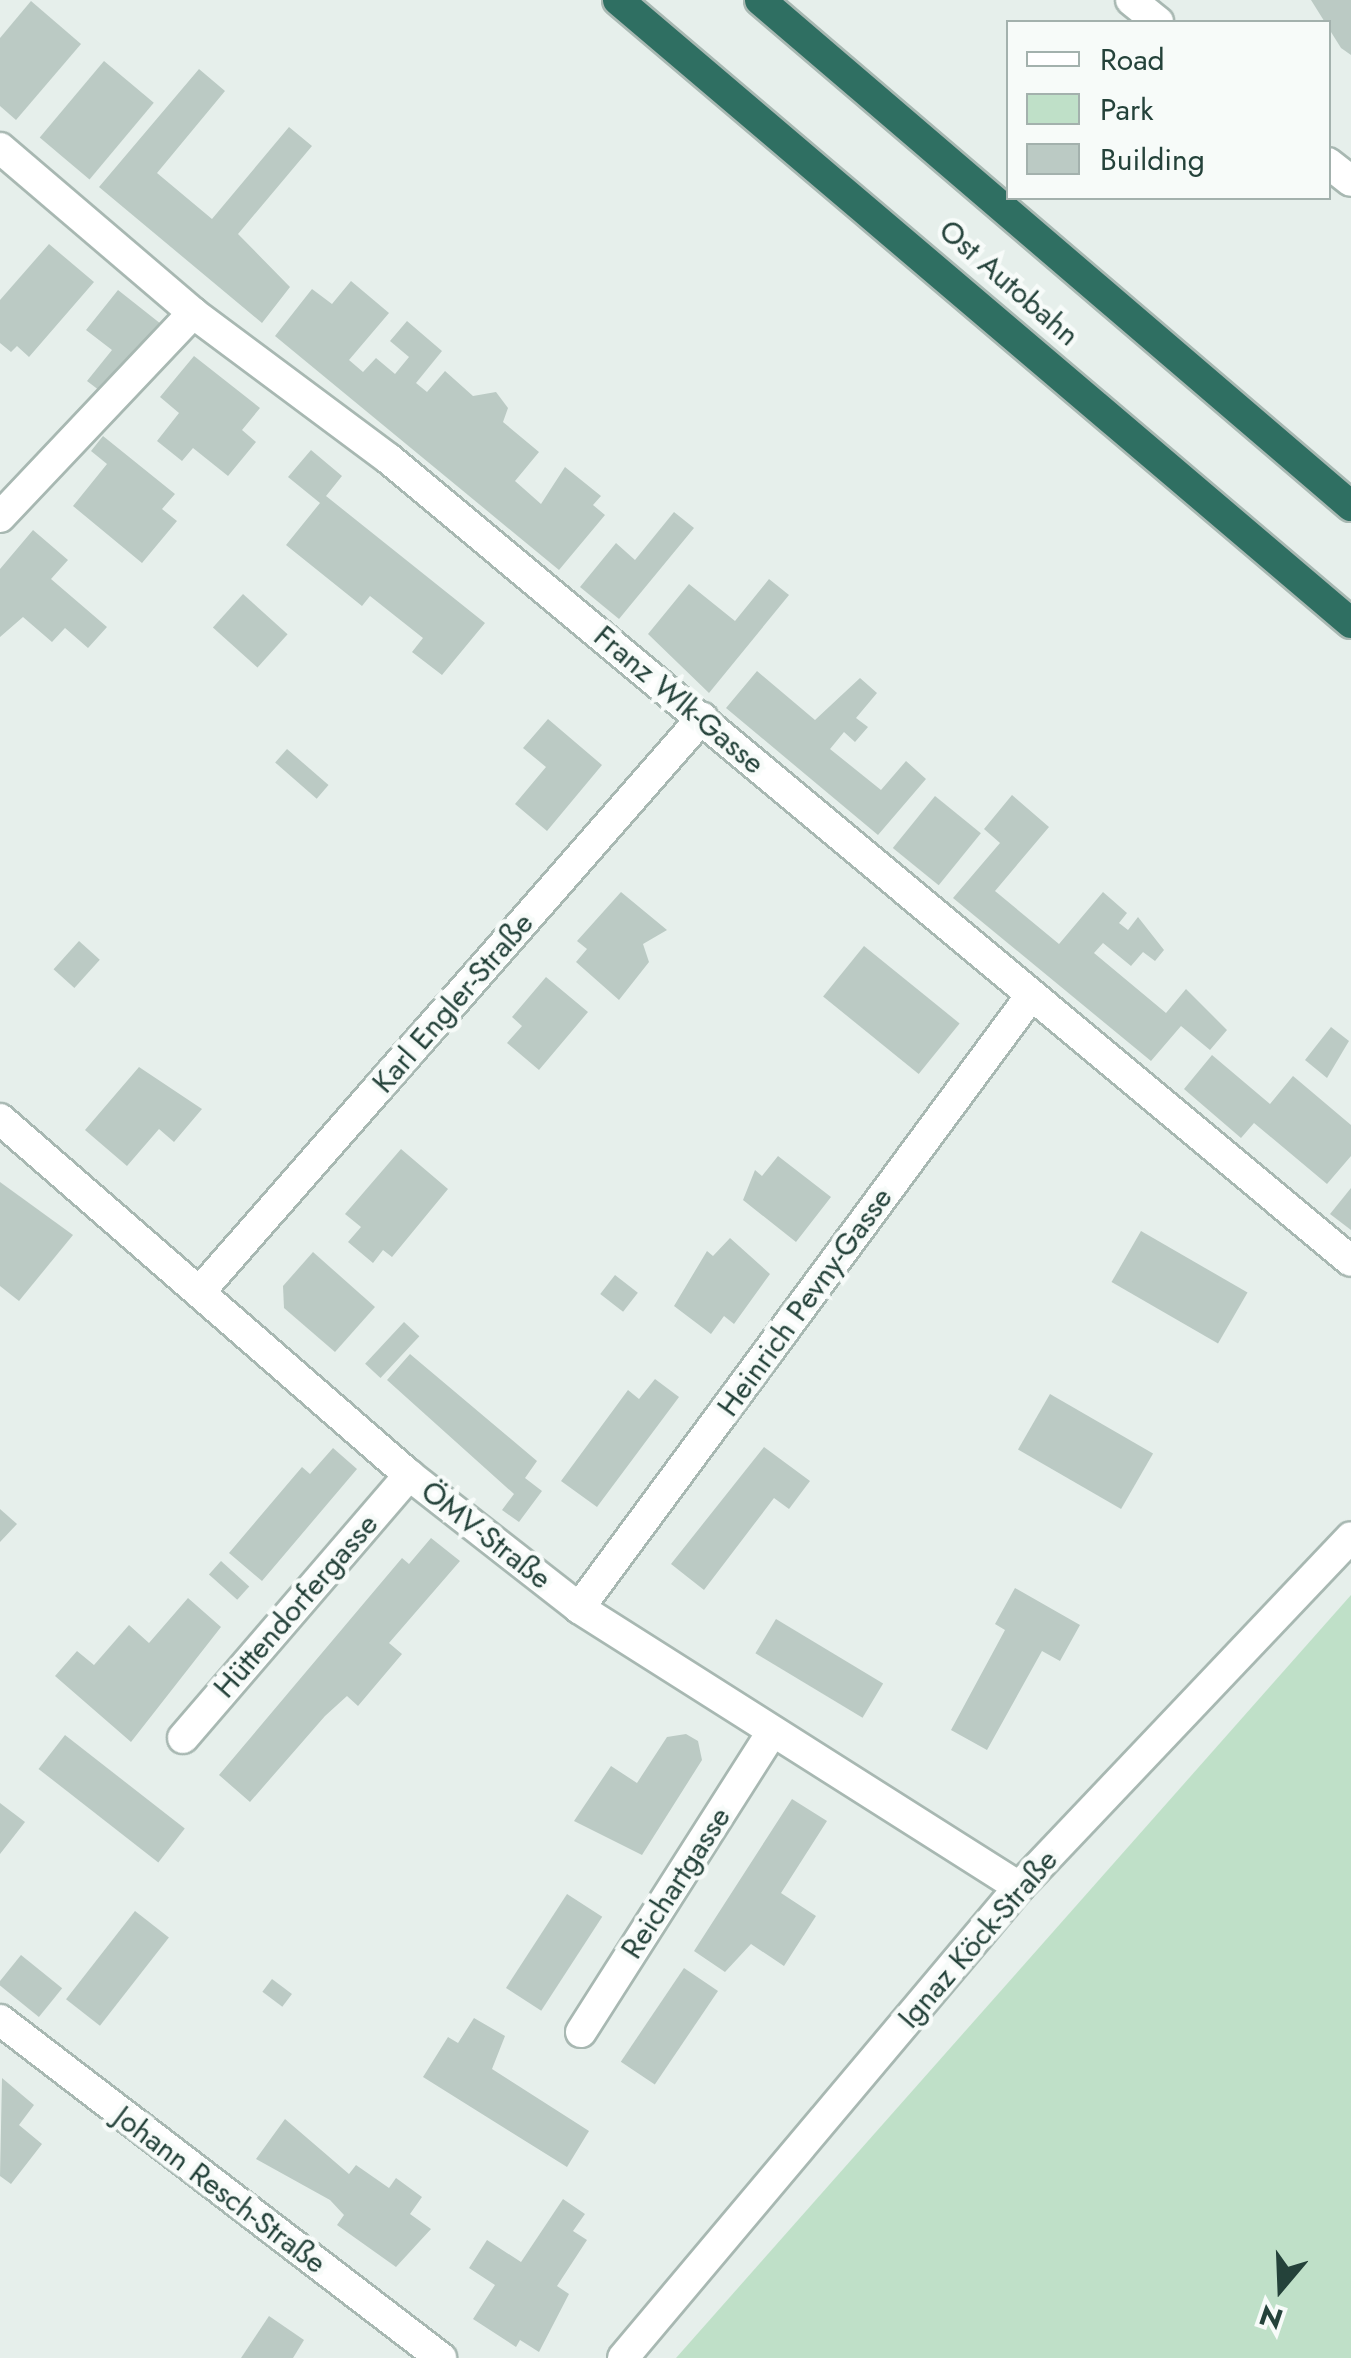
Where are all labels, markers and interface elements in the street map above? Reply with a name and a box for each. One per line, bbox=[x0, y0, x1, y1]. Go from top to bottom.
legend bbox=[1006, 20, 1331, 200]
text: Road bbox=[1100, 38, 1165, 81]
text: Park bbox=[1100, 88, 1153, 131]
text: Building bbox=[1100, 138, 1205, 181]
street label: Ost Autobahn bbox=[932, 212, 1086, 354]
street label: Franz Wlk-Gasse bbox=[587, 618, 771, 782]
street label: Karl Engler-Straße bbox=[365, 906, 541, 1100]
street label: Heinrich Pevny-Gasse bbox=[710, 1181, 900, 1423]
street label: ÖMV-Straße bbox=[414, 1473, 558, 1597]
street label: Hüttendorfergasse bbox=[206, 1507, 386, 1705]
street label: Reichartgasse bbox=[614, 1801, 738, 1965]
street label: Ignaz Köck-Straße bbox=[891, 1842, 1065, 2036]
street label: Johann Resch-Straße bbox=[107, 2099, 333, 2281]
north arrow bbox=[1231, 2238, 1331, 2338]
text: N bbox=[1254, 2294, 1288, 2340]

